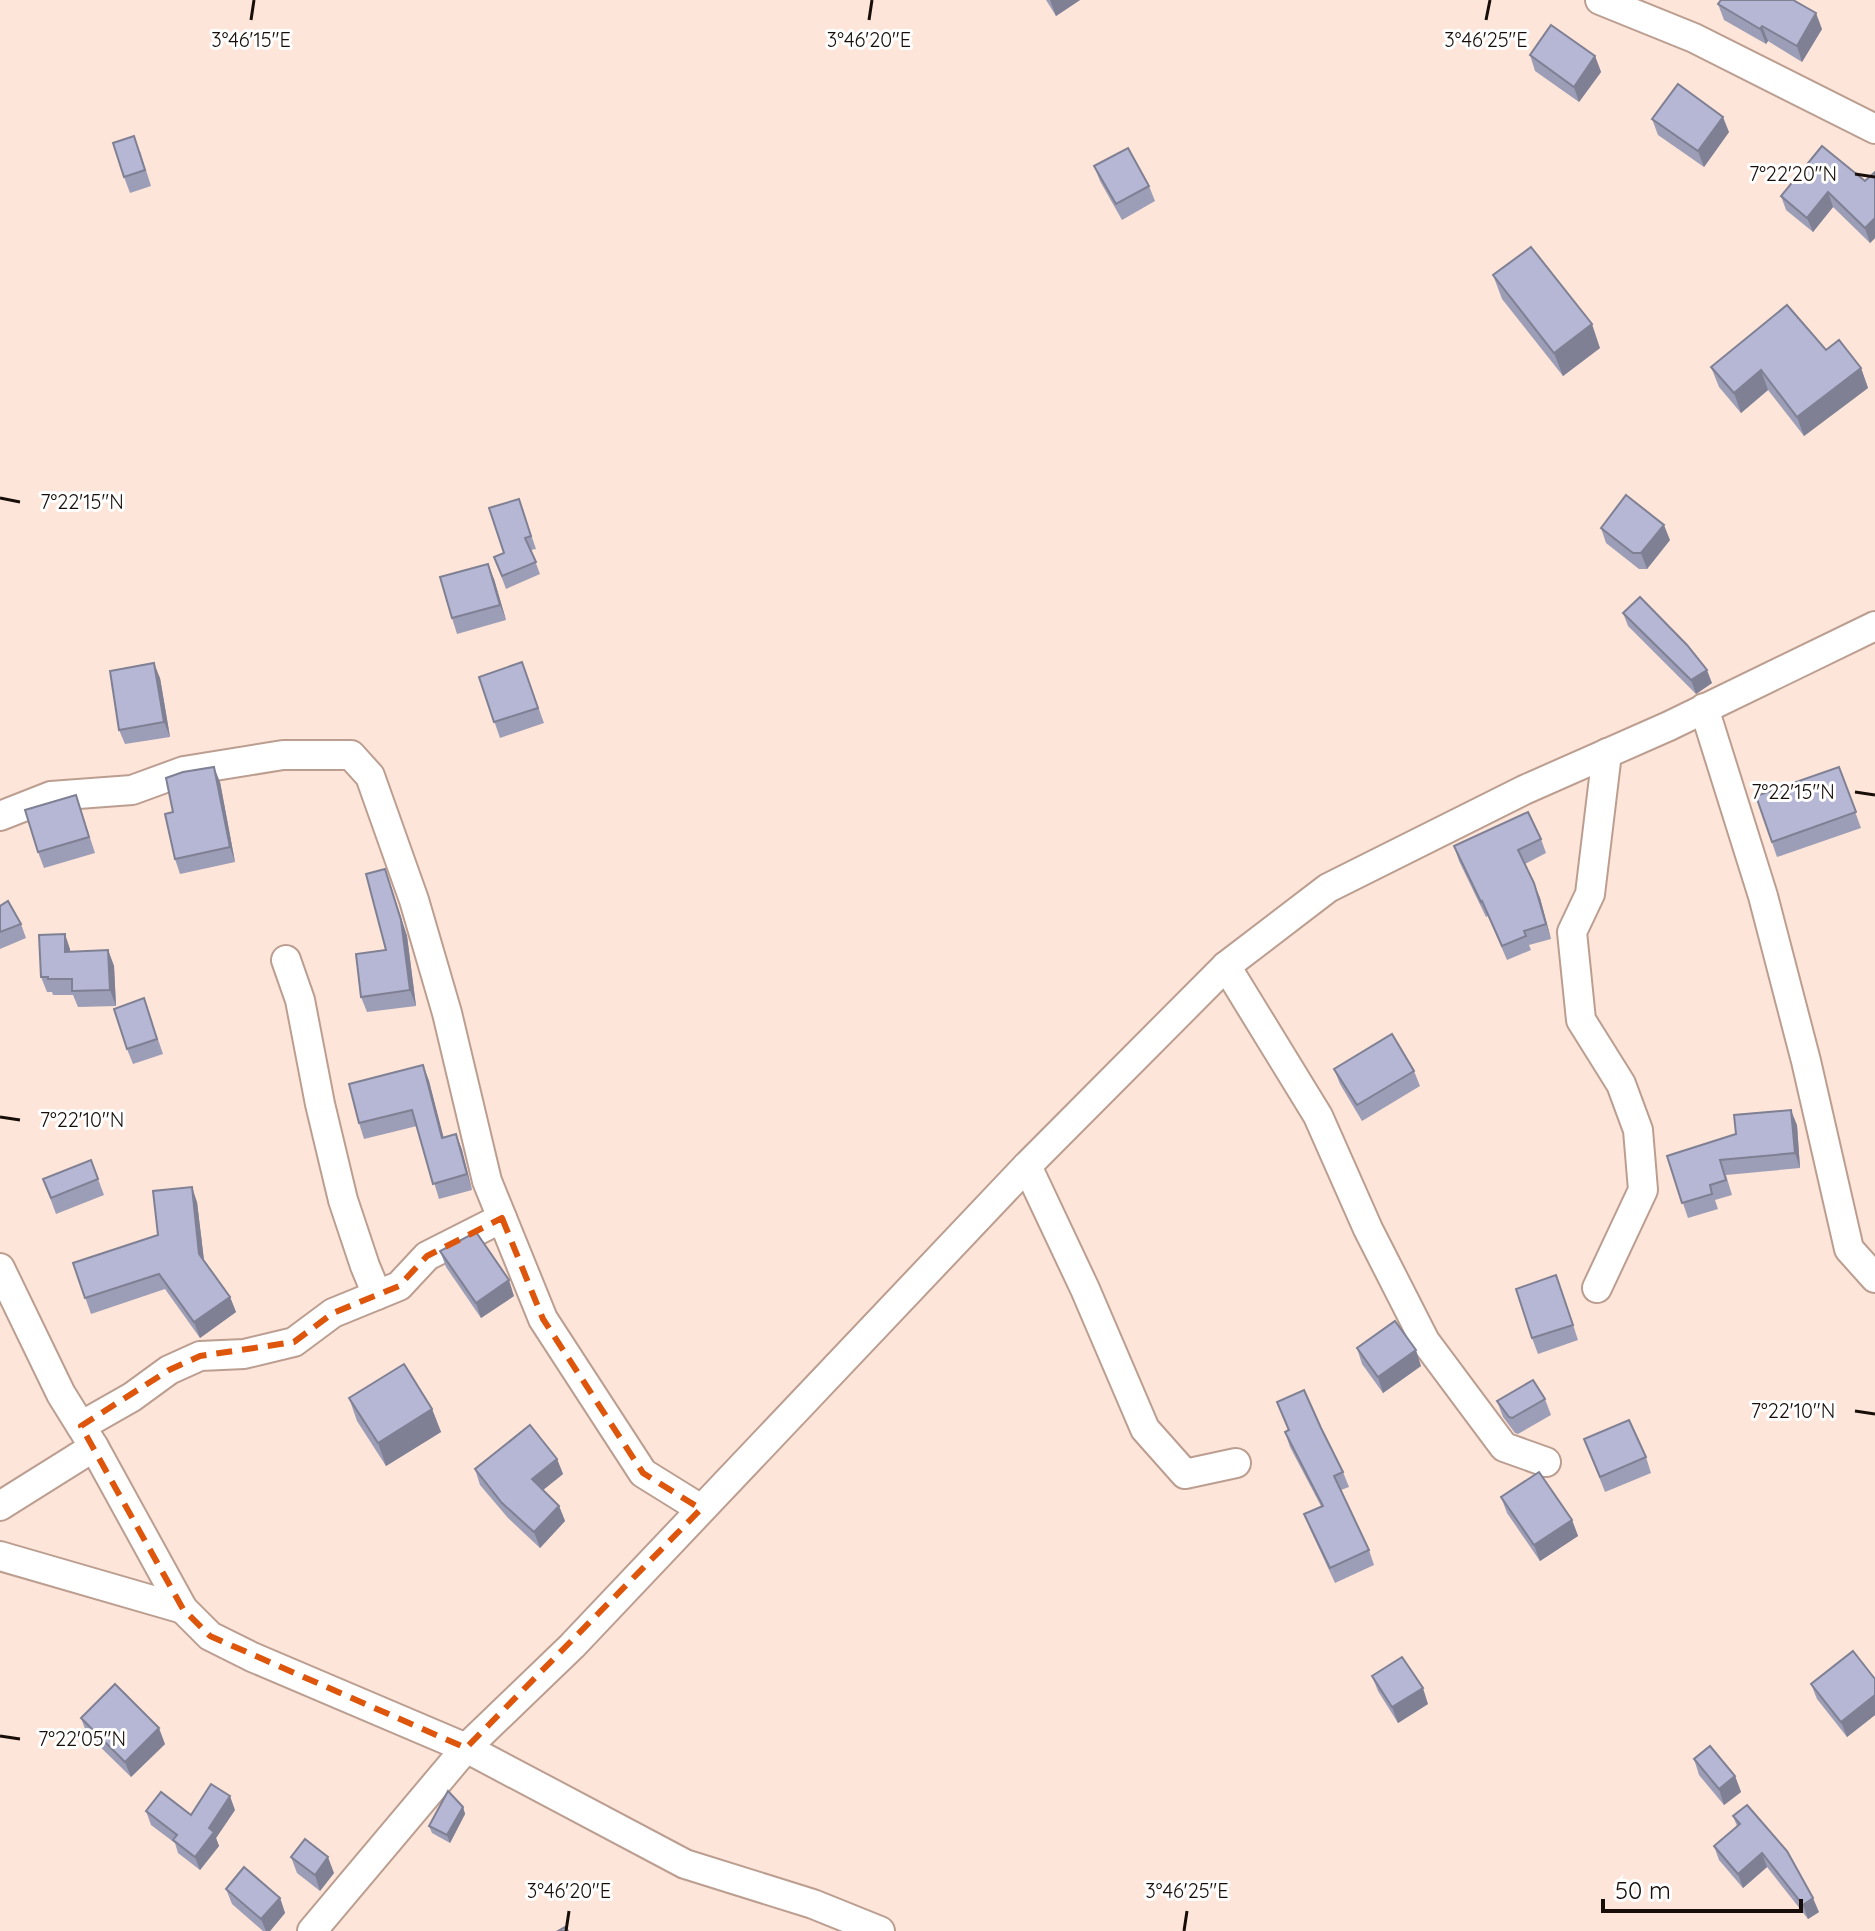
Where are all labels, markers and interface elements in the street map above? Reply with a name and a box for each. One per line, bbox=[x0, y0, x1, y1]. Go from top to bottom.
text: 3°46'15"E bbox=[211, 27, 291, 52]
text: 3°46'20"E bbox=[827, 27, 911, 52]
text: 3°46'25"E bbox=[1444, 27, 1528, 52]
text: 7°22'20"N bbox=[1749, 161, 1837, 186]
text: 7°22'15"N bbox=[40, 489, 124, 514]
text: 7°22'15"N bbox=[1751, 779, 1835, 804]
text: 7°22'10"N bbox=[40, 1107, 124, 1132]
text: 7°22'10"N bbox=[1751, 1398, 1835, 1423]
text: 7°22'05"N bbox=[38, 1726, 126, 1751]
scale bar bbox=[1603, 1863, 1801, 1913]
text: 50 m bbox=[1615, 1875, 1671, 1905]
text: 3°46'20"E bbox=[527, 1878, 611, 1903]
text: 3°46'25"E bbox=[1145, 1878, 1229, 1903]

